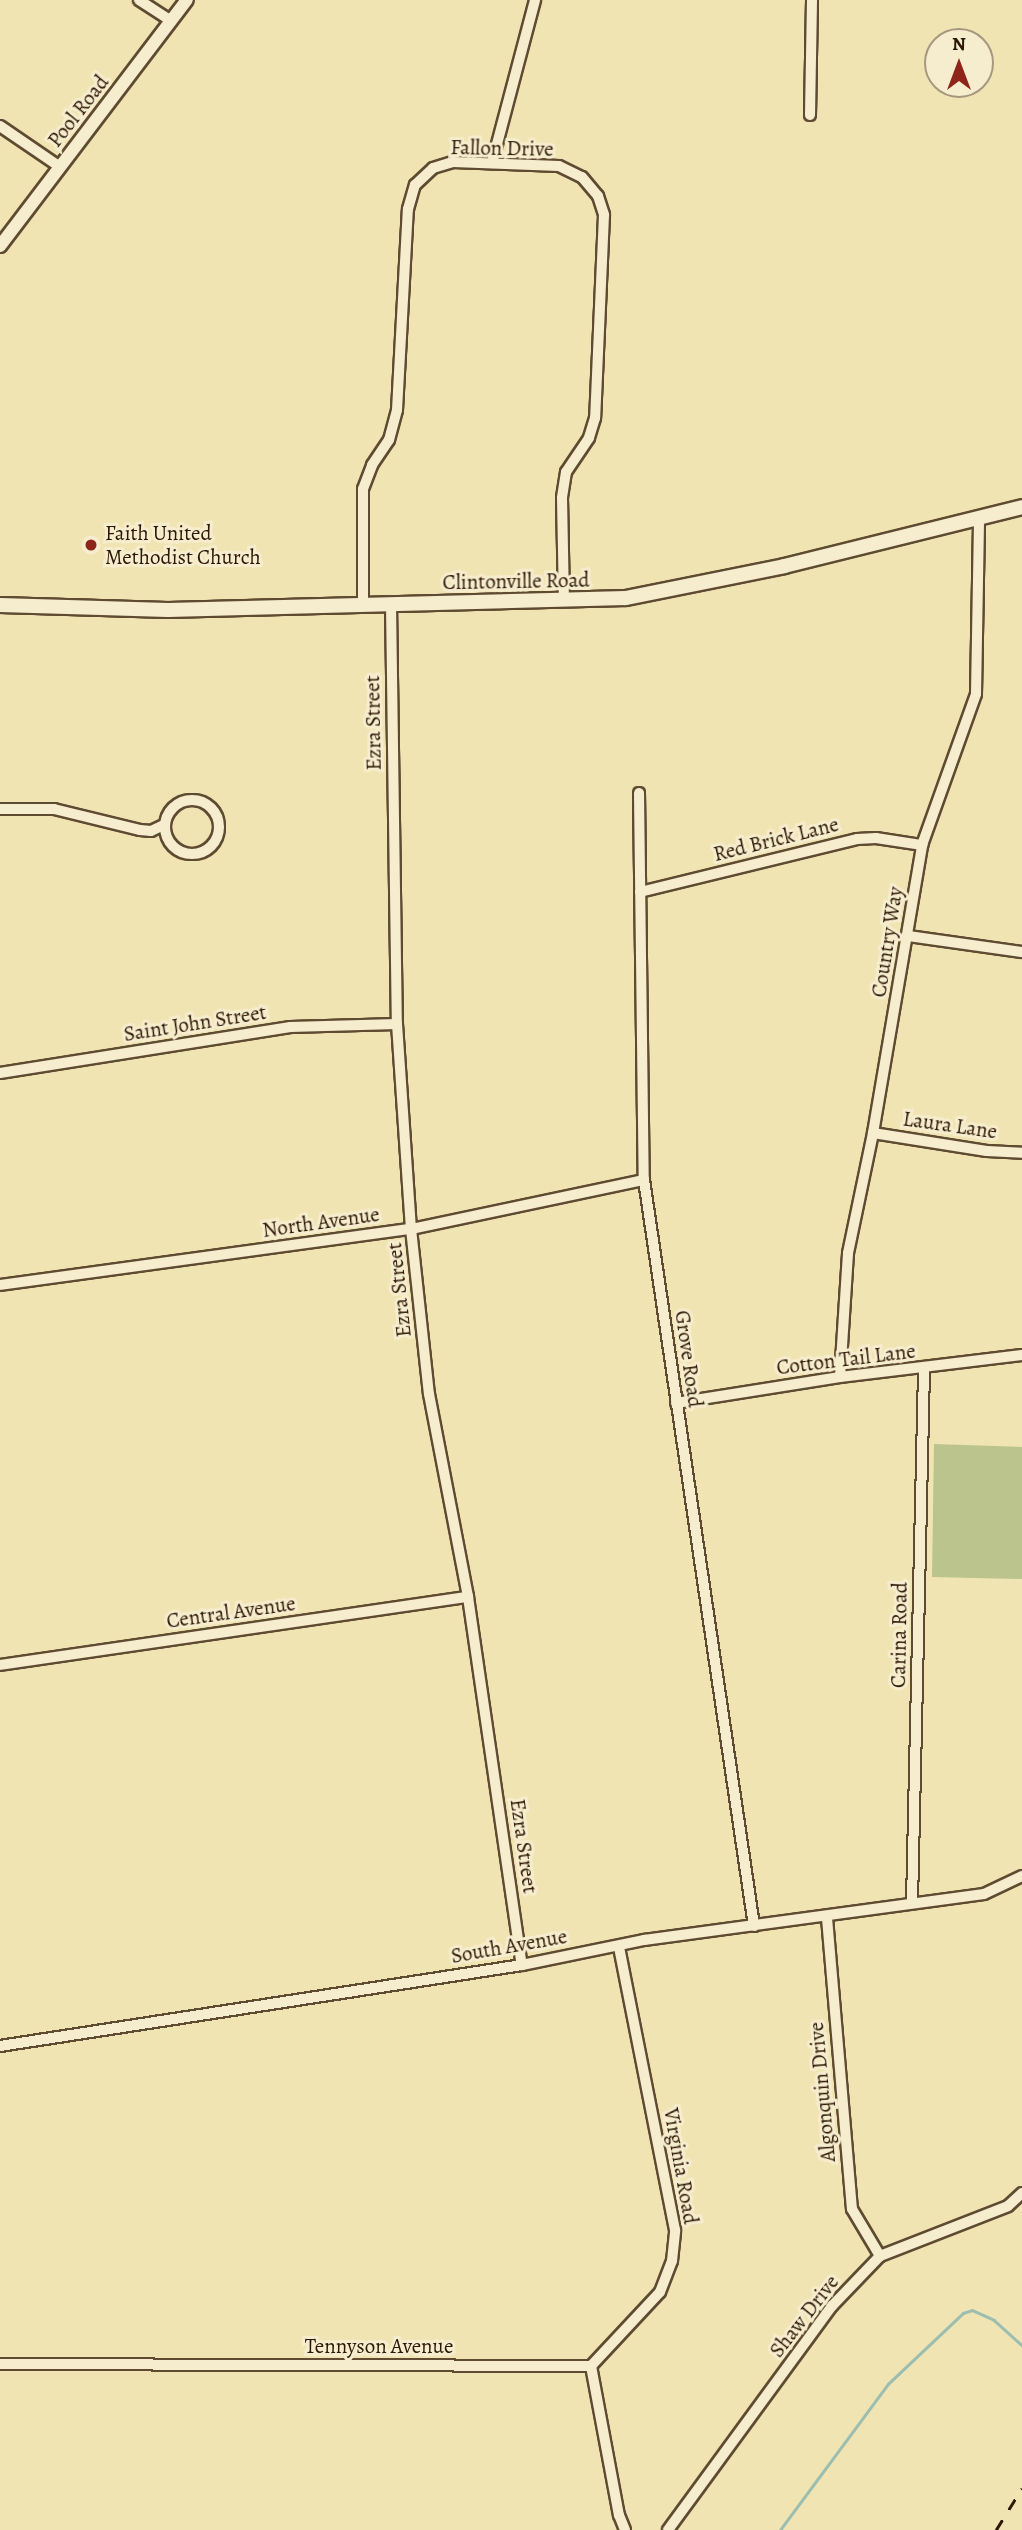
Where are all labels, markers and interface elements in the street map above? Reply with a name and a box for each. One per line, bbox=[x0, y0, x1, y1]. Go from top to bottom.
north arrow bbox=[924, 28, 994, 98]
text: N bbox=[952, 31, 966, 57]
street label: Pool Road bbox=[42, 70, 114, 152]
street label: Fallon Drive bbox=[450, 135, 554, 161]
place label: Faith United Methodist Church bbox=[105, 520, 261, 570]
marker: Faith United Methodist Church bbox=[83, 537, 99, 553]
street label: Clintonville Road bbox=[442, 567, 590, 595]
street label: Ezra Street bbox=[360, 675, 386, 771]
street label: Red Brick Lane bbox=[711, 811, 841, 867]
street label: Country Way bbox=[866, 885, 908, 999]
street label: Saint John Street bbox=[122, 999, 268, 1047]
street label: Laura Lane bbox=[901, 1106, 999, 1144]
street label: North Avenue bbox=[261, 1201, 381, 1243]
street label: Ezra Street bbox=[382, 1241, 416, 1339]
street label: Grove Road bbox=[670, 1309, 708, 1409]
street label: Cotton Tail Lane bbox=[775, 1338, 917, 1380]
street label: Carina Road bbox=[885, 1582, 913, 1688]
street label: Central Avenue bbox=[165, 1590, 297, 1634]
street label: Ezra Street bbox=[505, 1797, 543, 1895]
street label: South Avenue bbox=[449, 1923, 569, 1969]
street label: Algonquin Drive bbox=[803, 2021, 841, 2163]
street label: Virginia Road bbox=[658, 2106, 704, 2226]
street label: Shaw Drive bbox=[764, 2270, 844, 2362]
street label: Tennyson Avenue bbox=[305, 2333, 453, 2359]

